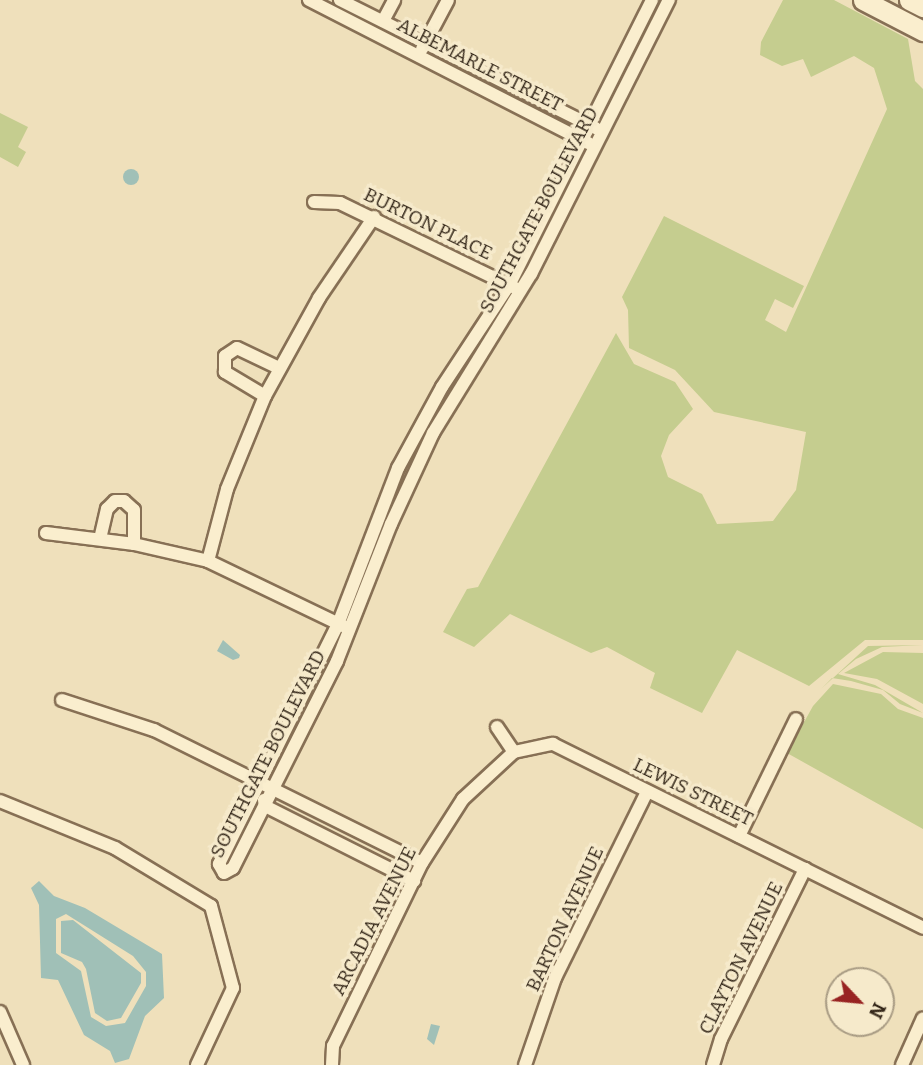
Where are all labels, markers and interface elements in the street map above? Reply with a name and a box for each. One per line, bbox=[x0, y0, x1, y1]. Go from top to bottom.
street label: ALBEMARLE STREET bbox=[393, 13, 567, 117]
street label: SOUTHGATE BOULEVARD bbox=[475, 103, 603, 317]
street label: BURTON PLACE bbox=[360, 183, 496, 265]
street label: SOUTHGATE BOULEVARD bbox=[206, 646, 330, 862]
street label: LEWIS STREET bbox=[630, 753, 756, 831]
street label: ARCADIA AVENUE bbox=[327, 843, 421, 999]
street label: BARTON AVENUE bbox=[522, 843, 608, 995]
street label: CLAYTON AVENUE bbox=[694, 878, 788, 1038]
north arrow bbox=[825, 967, 895, 1037]
text: N bbox=[864, 999, 891, 1022]

